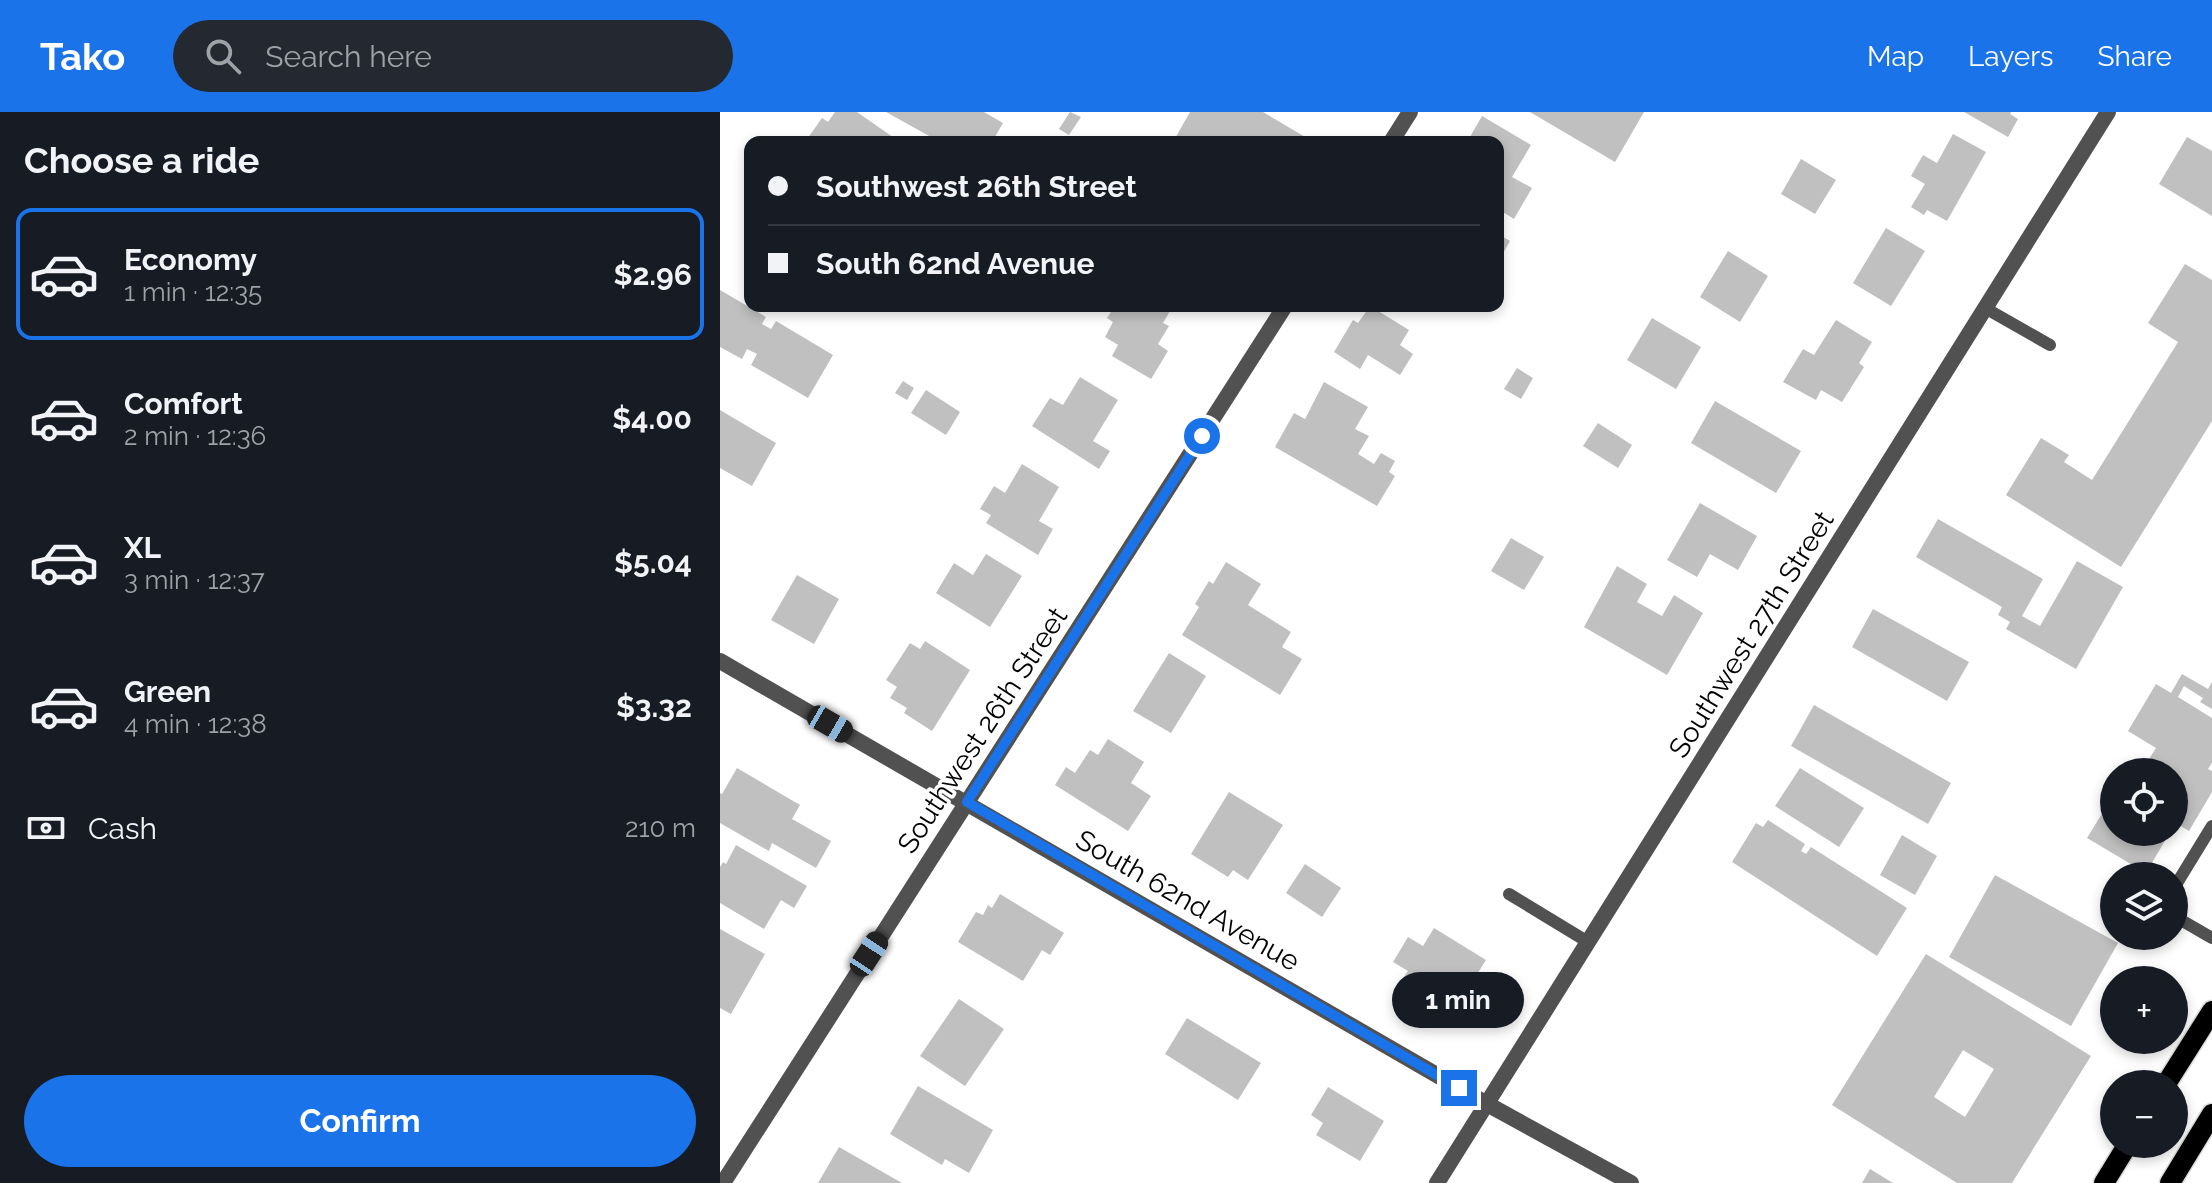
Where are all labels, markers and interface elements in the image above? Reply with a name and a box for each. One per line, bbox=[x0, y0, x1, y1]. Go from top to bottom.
search box bbox=[173, 20, 733, 92]
text: Tako bbox=[40, 34, 125, 79]
icon: search bbox=[201, 34, 245, 78]
text: Search here bbox=[265, 39, 432, 74]
text: Map bbox=[1867, 40, 1924, 73]
text: Layers bbox=[1968, 40, 2054, 73]
text: Share bbox=[2098, 40, 2172, 73]
text: Choose a ride bbox=[24, 139, 259, 181]
text: Southwest 26th Street bbox=[816, 169, 1137, 204]
icon: car bbox=[28, 238, 100, 310]
text: Economy bbox=[124, 242, 257, 277]
text: South 62nd Avenue bbox=[816, 246, 1095, 281]
text: $2.96 bbox=[613, 257, 692, 292]
text: 1 min · 12:35 bbox=[124, 277, 262, 307]
icon: car bbox=[28, 382, 100, 454]
text: Comfort bbox=[124, 386, 243, 421]
text: $4.00 bbox=[612, 401, 692, 436]
route start bbox=[1184, 418, 1220, 454]
text: 2 min · 12:36 bbox=[124, 421, 266, 451]
street label: Southwest 27th Street bbox=[1662, 504, 1841, 764]
icon: car bbox=[28, 526, 100, 598]
text: XL bbox=[124, 530, 161, 565]
text: $5.04 bbox=[614, 545, 692, 580]
text: 3 min · 12:37 bbox=[124, 565, 265, 595]
street label: Southwest 26th Street bbox=[891, 601, 1075, 859]
icon: car bbox=[28, 670, 100, 742]
text: Green bbox=[124, 674, 211, 709]
text: $3.32 bbox=[616, 689, 692, 724]
car bbox=[803, 702, 857, 746]
text: 4 min · 12:38 bbox=[124, 709, 267, 739]
map controls bbox=[2100, 758, 2188, 1158]
button: locate bbox=[2100, 758, 2188, 846]
icon: cash bbox=[24, 806, 68, 850]
text: Cash bbox=[88, 811, 157, 846]
text: 210 m bbox=[625, 813, 696, 843]
street label: South 62nd Avenue bbox=[1070, 823, 1305, 978]
button: layers bbox=[2100, 862, 2188, 950]
car bbox=[846, 927, 892, 981]
button: + bbox=[2100, 966, 2188, 1054]
callout: 1 min bbox=[1393, 972, 1525, 1028]
text: 1 min bbox=[1425, 985, 1491, 1015]
route end bbox=[1441, 1070, 1477, 1106]
button: − bbox=[2100, 1070, 2188, 1158]
button: Confirm bbox=[24, 1075, 696, 1167]

